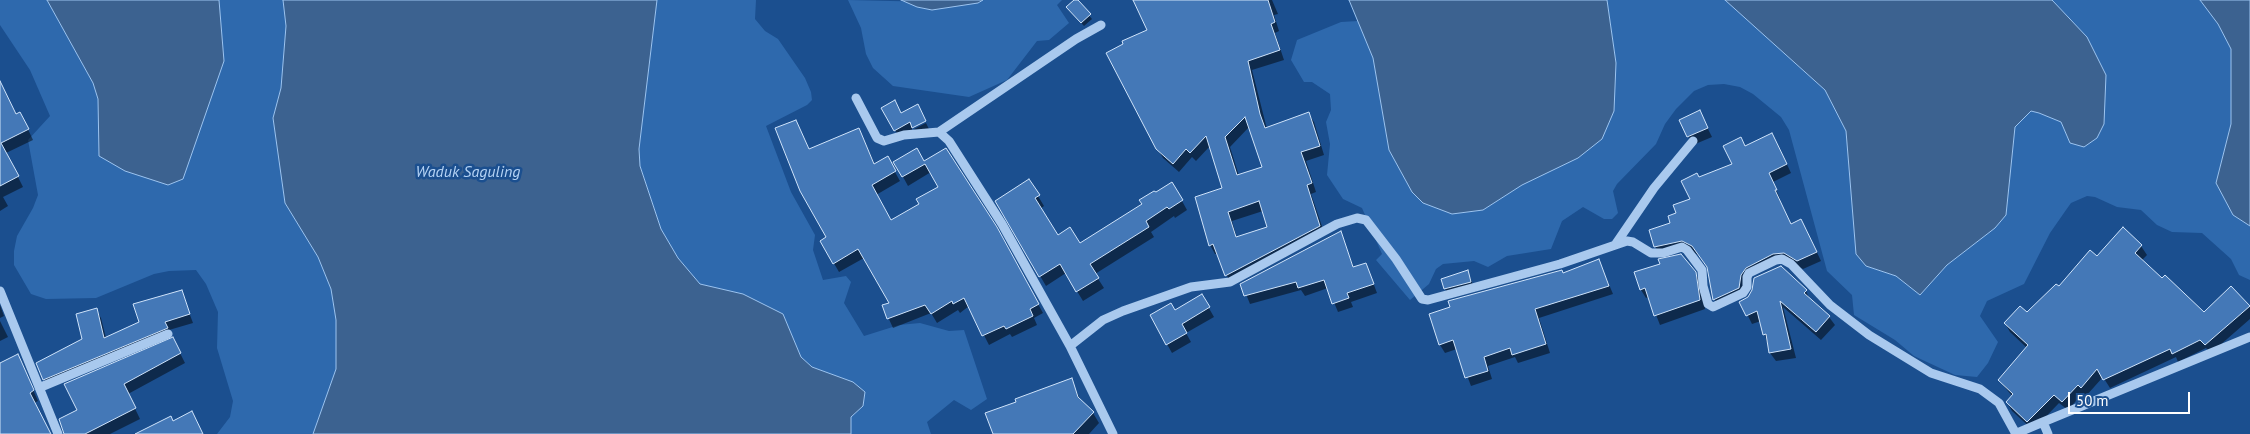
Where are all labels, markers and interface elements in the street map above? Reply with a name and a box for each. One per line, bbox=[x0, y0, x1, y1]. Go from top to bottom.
water label: Waduk Saguling bbox=[416, 162, 520, 182]
scale bar bbox=[2070, 382, 2192, 414]
text: 50 m bbox=[2076, 391, 2109, 410]

